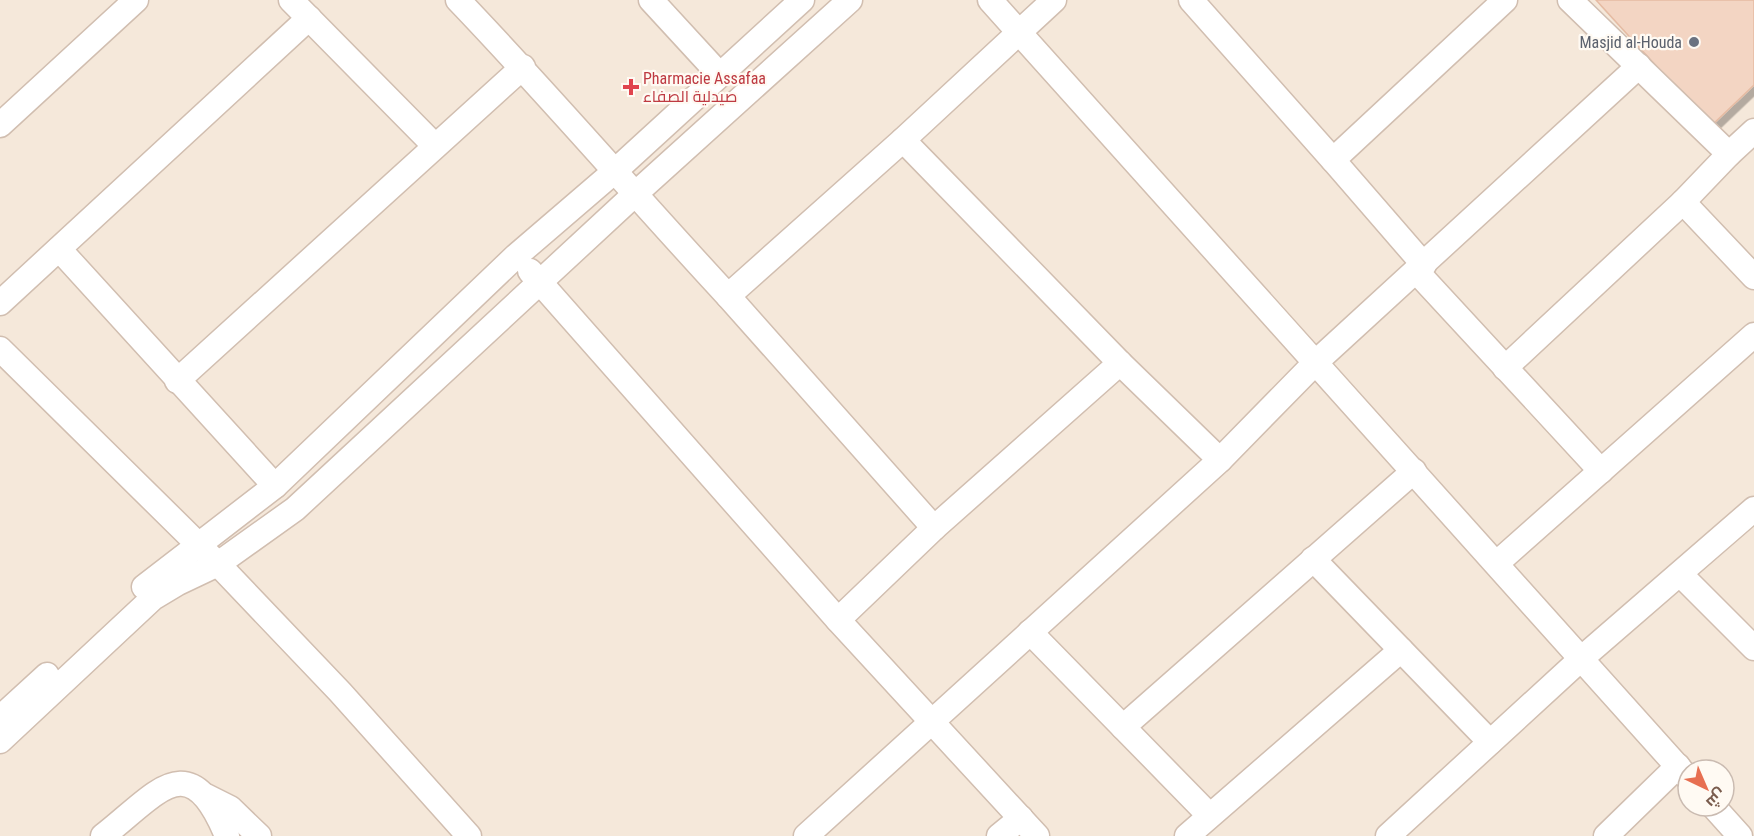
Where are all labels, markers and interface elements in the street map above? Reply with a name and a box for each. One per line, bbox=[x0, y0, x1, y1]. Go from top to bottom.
place label: Masjid al-Houda bbox=[1579, 33, 1682, 52]
marker: Masjid al-Houda bbox=[1687, 35, 1701, 49]
place label: Pharmacie Assafaa صيدلية الصفاء bbox=[643, 69, 766, 106]
marker: Pharmacie Assafaa صيدلية الصفاء bbox=[624, 80, 638, 94]
north arrow bbox=[1676, 758, 1736, 818]
text: ش bbox=[1702, 784, 1730, 812]

